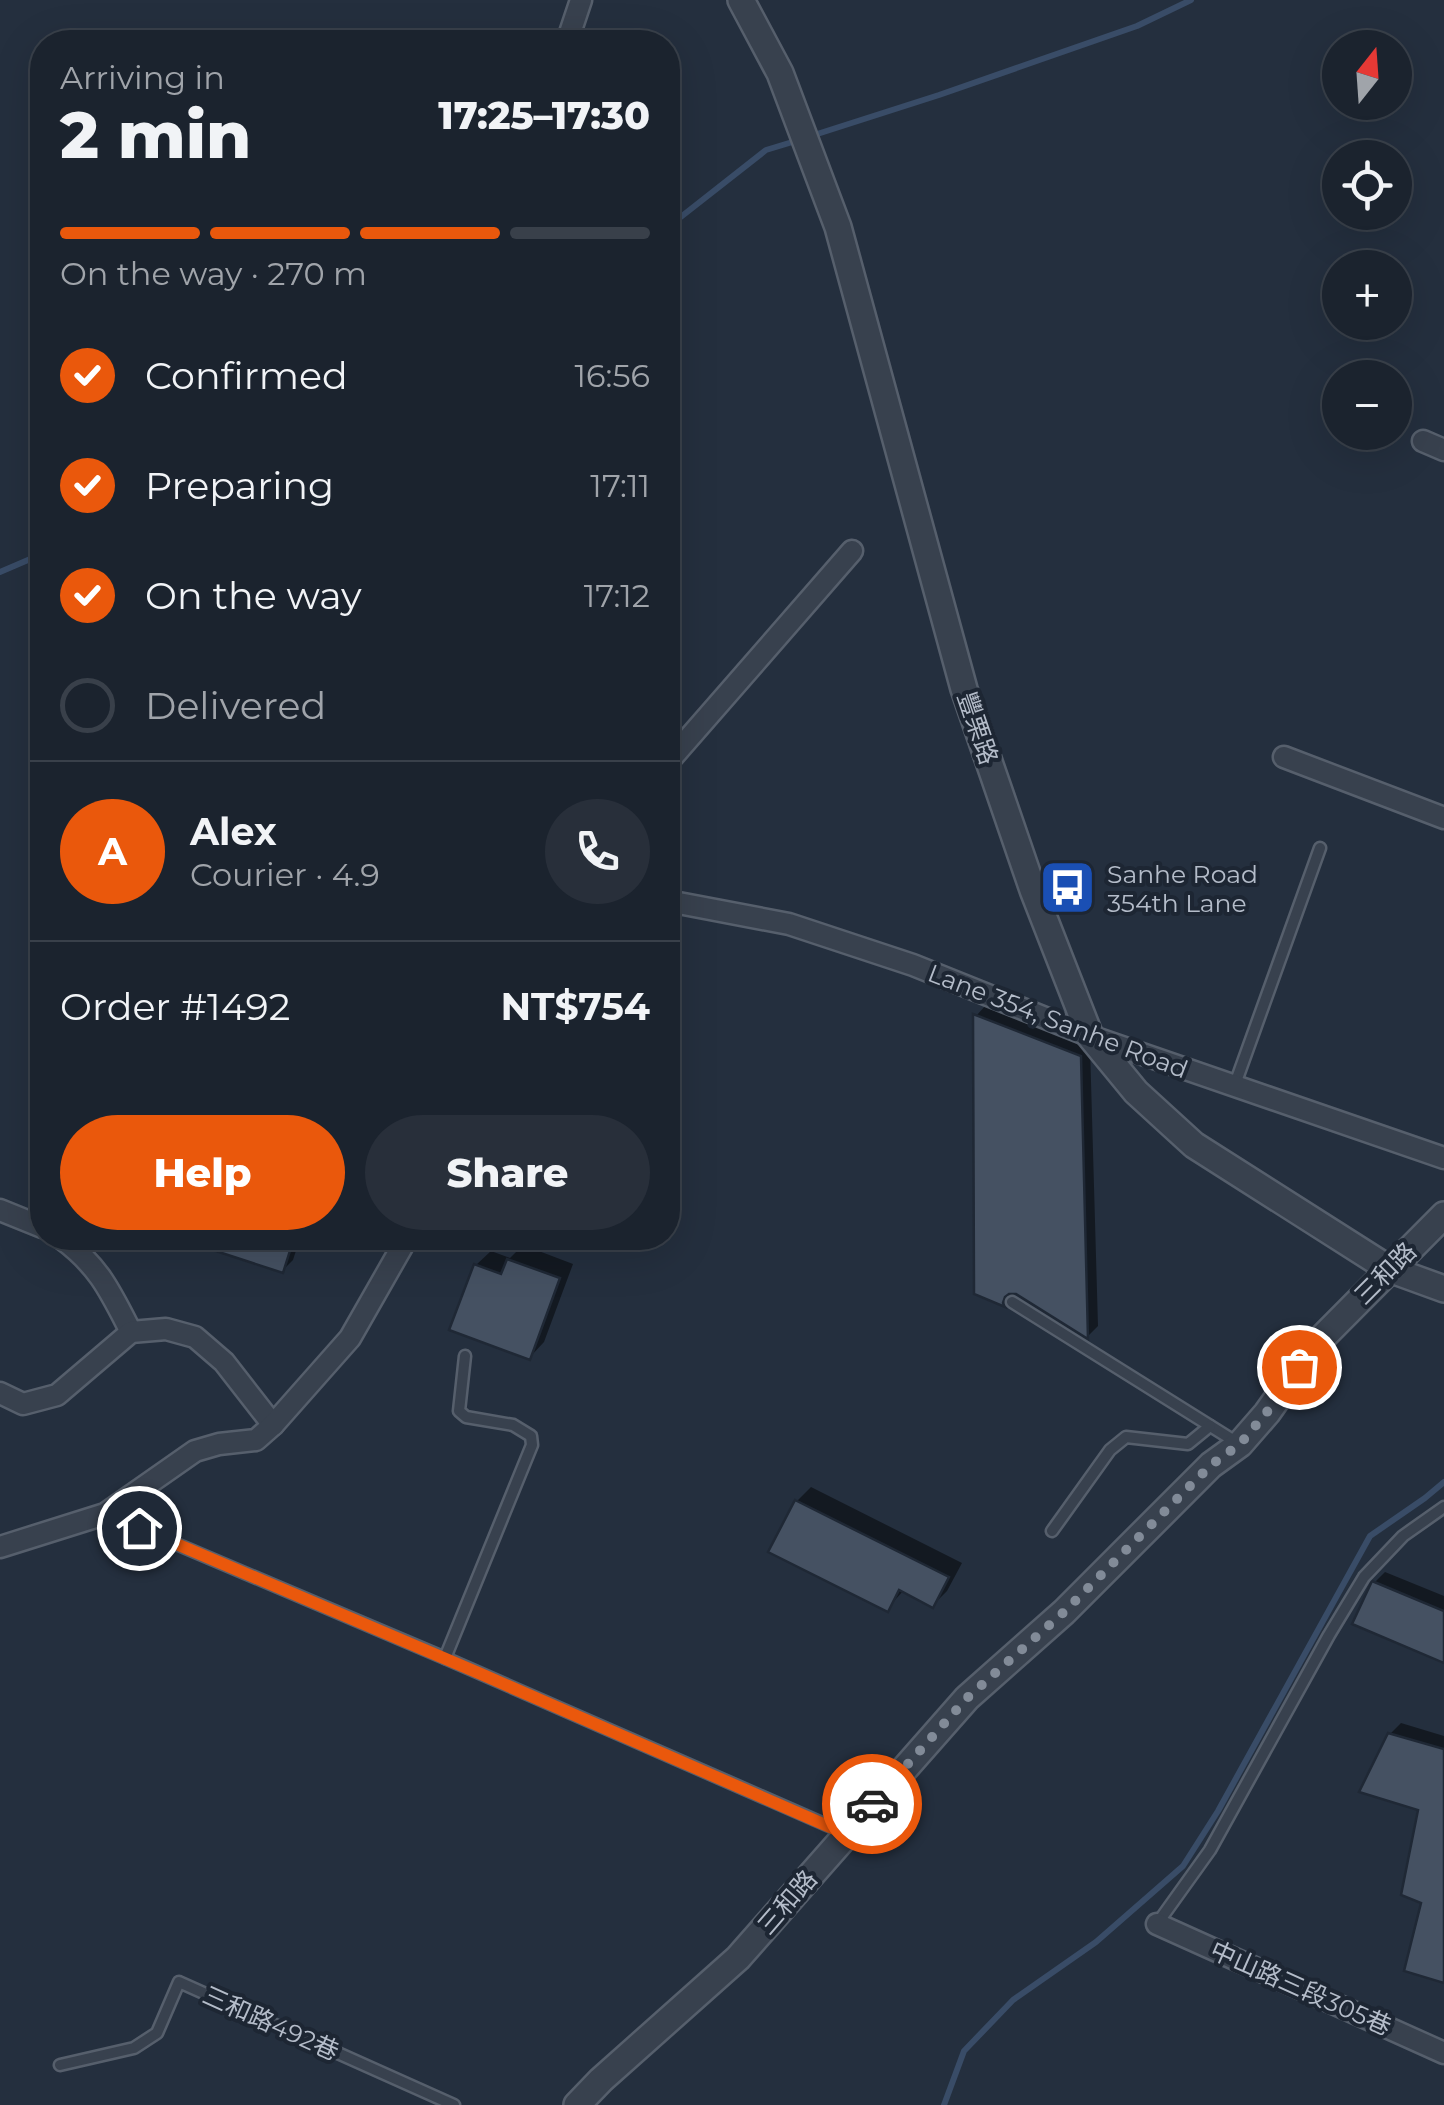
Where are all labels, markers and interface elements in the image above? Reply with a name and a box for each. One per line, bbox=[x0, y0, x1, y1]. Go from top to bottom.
north arrow bbox=[1322, 30, 1412, 120]
map controls bbox=[1322, 30, 1412, 450]
text: Arriving in bbox=[60, 58, 225, 97]
text: 17:25–17:30 bbox=[438, 92, 650, 139]
text: 2 min bbox=[60, 95, 251, 174]
button: locate bbox=[1322, 140, 1412, 230]
button: + bbox=[1322, 250, 1412, 340]
text: On the way · 270 m bbox=[60, 254, 367, 293]
icon: check bbox=[60, 348, 115, 403]
text: Confirmed bbox=[145, 352, 348, 399]
text: 16:56 bbox=[575, 356, 650, 395]
button: − bbox=[1322, 360, 1412, 450]
icon: check bbox=[60, 458, 115, 513]
text: Preparing bbox=[145, 462, 334, 509]
text: 17:11 bbox=[590, 466, 650, 505]
icon: check bbox=[60, 568, 115, 623]
text: On the way bbox=[145, 572, 362, 619]
text: 17:12 bbox=[584, 576, 650, 615]
text: Delivered bbox=[145, 682, 326, 729]
street label: 豐栗路 bbox=[952, 688, 1004, 768]
button: phone bbox=[545, 799, 650, 904]
text: Alex bbox=[190, 808, 277, 855]
text: A bbox=[98, 828, 127, 875]
text: Courier · 4.9 bbox=[190, 855, 380, 894]
bus stop icon: Sanhe Road 354th Lane bbox=[1038, 858, 1098, 918]
place label: Sanhe Road 354th Lane bbox=[1107, 859, 1258, 918]
street label: Lane 354, Sanhe Road bbox=[924, 958, 1192, 1084]
text: Order #1492 bbox=[60, 983, 290, 1030]
text: NT$754 bbox=[500, 983, 650, 1030]
button: Help bbox=[60, 1115, 345, 1230]
button: Share bbox=[365, 1115, 650, 1230]
street label: 三和路 bbox=[1348, 1236, 1422, 1310]
pin bbox=[1257, 1325, 1342, 1410]
icon: bag bbox=[1272, 1340, 1327, 1395]
pin bbox=[97, 1486, 182, 1571]
icon: home bbox=[112, 1501, 167, 1556]
courier bbox=[822, 1754, 922, 1854]
icon: car bbox=[845, 1777, 900, 1832]
street label: 三和路 bbox=[751, 1864, 823, 1940]
street label: 中山路三段305巷 bbox=[1206, 1935, 1396, 2041]
street label: 三和路492巷 bbox=[198, 1980, 344, 2066]

